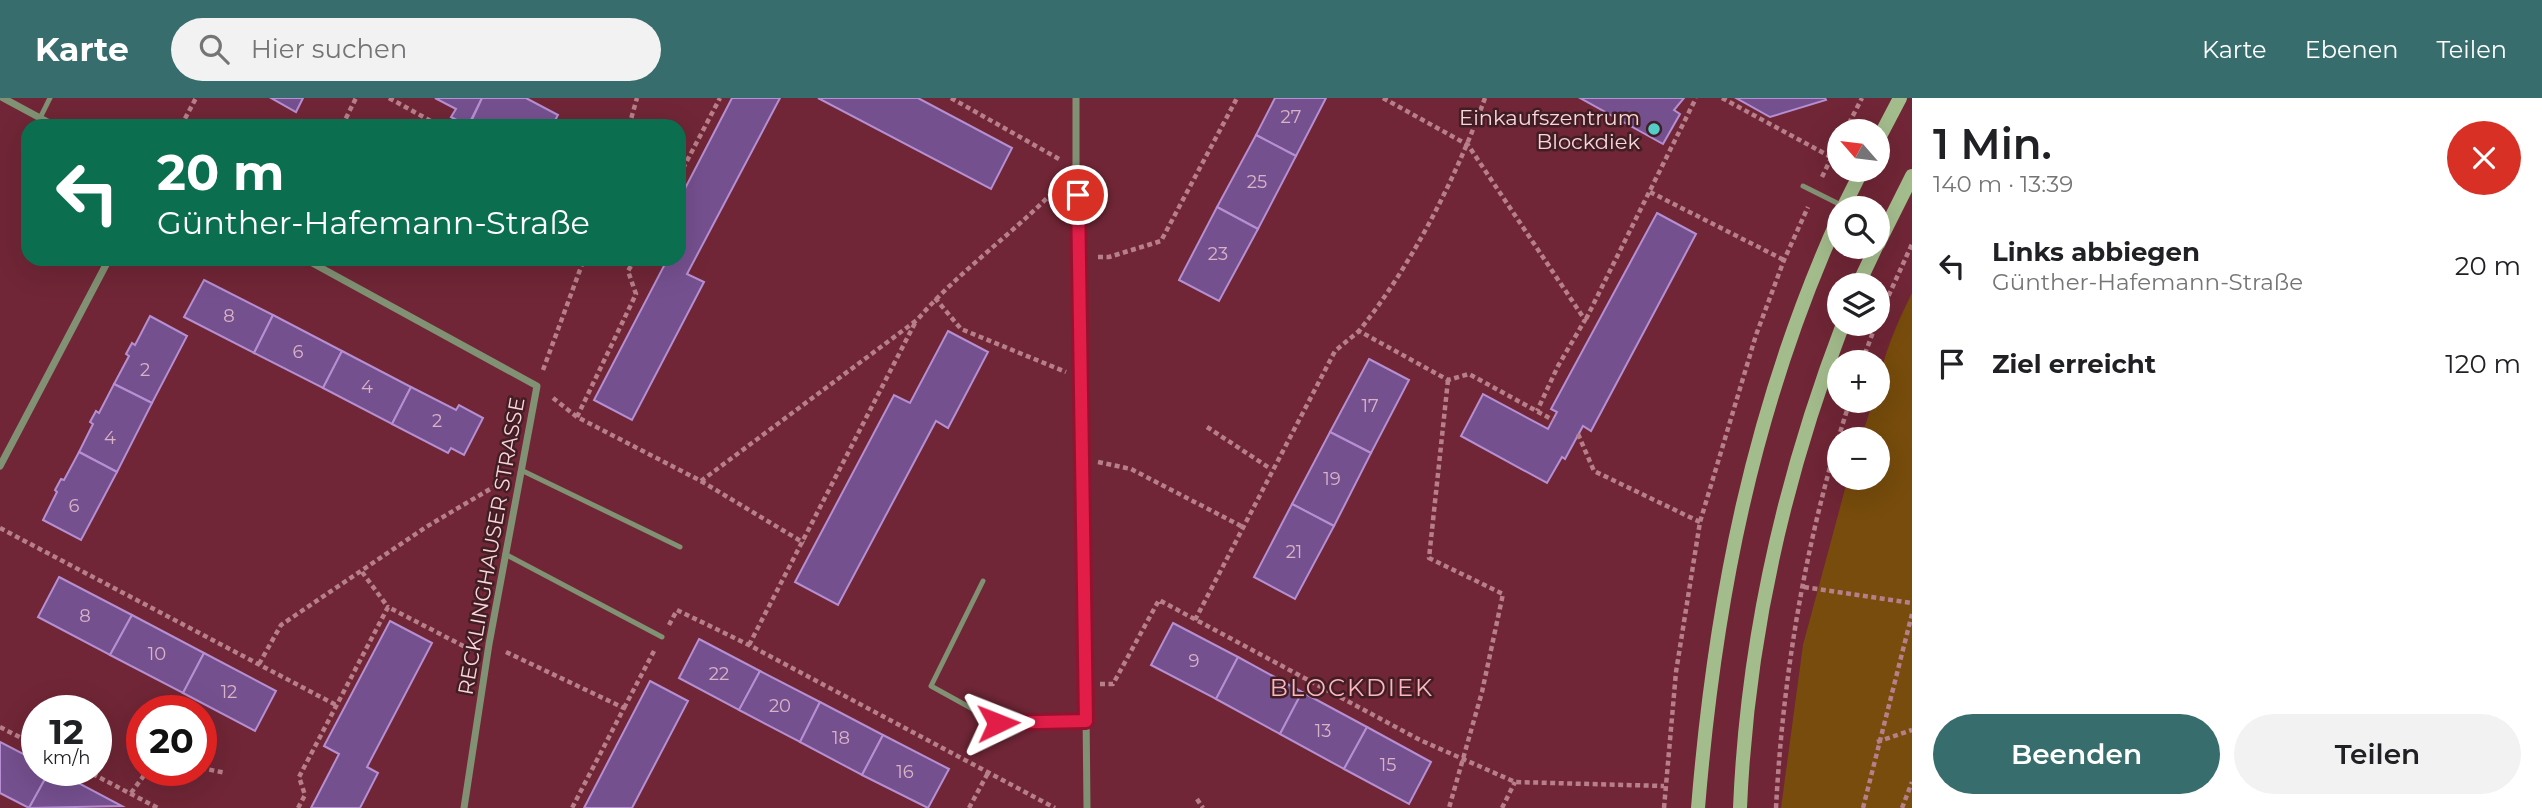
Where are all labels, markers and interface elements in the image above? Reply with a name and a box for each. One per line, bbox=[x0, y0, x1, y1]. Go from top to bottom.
search box bbox=[171, 18, 661, 81]
text: Karte bbox=[35, 29, 129, 69]
icon: search bbox=[195, 30, 233, 68]
text: Hier suchen bbox=[251, 33, 407, 65]
text: Karte bbox=[2202, 35, 2267, 64]
text: Ebenen bbox=[2305, 35, 2398, 64]
text: Teilen bbox=[2436, 35, 2507, 64]
place label: Einkaufszentrum Blockdiek bbox=[1459, 105, 1640, 154]
house number: 27 bbox=[1281, 106, 1301, 128]
text: 1 Min. bbox=[1933, 118, 2052, 170]
north arrow bbox=[1827, 119, 1890, 182]
map controls bbox=[1827, 119, 1890, 490]
marker: Einkaufszentrum Blockdiek bbox=[1646, 121, 1662, 137]
button: close bbox=[2447, 121, 2521, 195]
text: 20 m bbox=[157, 143, 284, 202]
icon: left bbox=[42, 147, 133, 238]
pin bbox=[1048, 165, 1108, 225]
text: 140 m · 13:39 bbox=[1933, 170, 2073, 198]
house number: 25 bbox=[1247, 171, 1267, 193]
icon: arrive bbox=[1059, 176, 1097, 214]
button: search bbox=[1827, 196, 1890, 259]
text: Günther-Hafemann-Straße bbox=[157, 203, 590, 242]
text: Links abbiegen bbox=[1992, 236, 2200, 268]
house number: 23 bbox=[1208, 243, 1228, 265]
icon: left bbox=[1933, 247, 1971, 285]
text: 20 m bbox=[2455, 250, 2521, 282]
text: Günther-Hafemann-Straße bbox=[1992, 268, 2303, 296]
button: layers bbox=[1827, 273, 1890, 336]
house number: 8 bbox=[223, 305, 235, 327]
house number: 6 bbox=[293, 341, 304, 363]
icon: arrive bbox=[1933, 345, 1971, 383]
text: Ziel erreicht bbox=[1992, 348, 2156, 380]
text: 120 m bbox=[2445, 348, 2521, 380]
button: + bbox=[1827, 350, 1890, 413]
house number: 2 bbox=[140, 359, 150, 381]
house number: 4 bbox=[361, 376, 373, 398]
street label: RECKLINGHAUSER STRASSE bbox=[452, 395, 530, 697]
house number: 17 bbox=[1361, 395, 1379, 417]
house number: 2 bbox=[432, 410, 442, 432]
house number: 4 bbox=[104, 427, 116, 449]
button: − bbox=[1827, 427, 1890, 490]
house number: 19 bbox=[1323, 468, 1341, 490]
house number: 6 bbox=[69, 495, 80, 517]
house number: 21 bbox=[1286, 541, 1302, 563]
house number: 8 bbox=[79, 605, 91, 627]
house number: 10 bbox=[148, 643, 166, 665]
house number: 9 bbox=[1189, 650, 1200, 672]
house number: 22 bbox=[709, 663, 729, 685]
district label: BLOCKDIEK bbox=[1270, 673, 1434, 702]
house number: 12 bbox=[221, 681, 237, 703]
position arrow bbox=[961, 686, 1035, 760]
speed limit sign: 20 bbox=[126, 695, 217, 786]
house number: 20 bbox=[769, 695, 791, 717]
text: 12 bbox=[49, 710, 84, 753]
button: Beenden bbox=[1933, 714, 2220, 794]
button: Teilen bbox=[2234, 714, 2521, 794]
house number: 13 bbox=[1315, 720, 1331, 742]
house number: 18 bbox=[832, 727, 850, 749]
text: km/h bbox=[42, 747, 91, 769]
house number: 15 bbox=[1380, 754, 1396, 776]
house number: 16 bbox=[896, 761, 914, 783]

